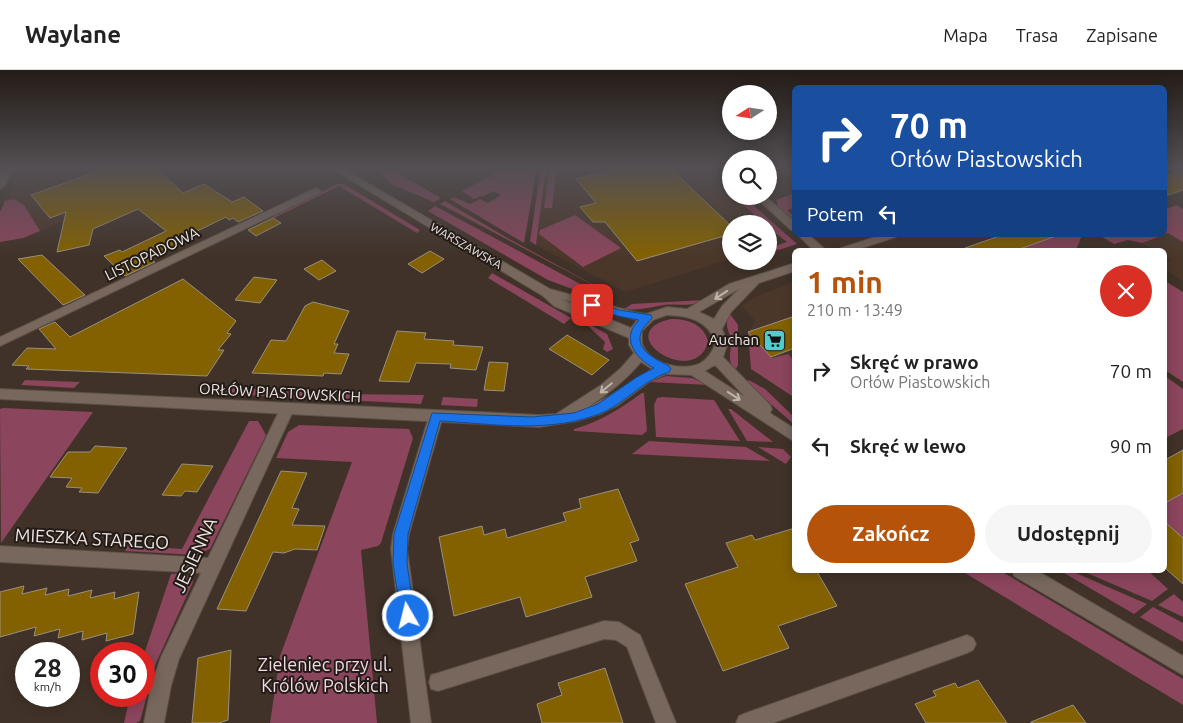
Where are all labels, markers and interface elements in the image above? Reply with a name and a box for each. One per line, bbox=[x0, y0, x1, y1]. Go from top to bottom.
text: Waylane bbox=[25, 21, 121, 48]
text: Mapa bbox=[943, 25, 988, 45]
text: Trasa bbox=[1016, 25, 1058, 45]
text: Zapisane bbox=[1086, 25, 1158, 45]
north arrow bbox=[722, 85, 778, 140]
map controls bbox=[722, 85, 777, 270]
icon: right bbox=[807, 105, 872, 170]
text: 70 m bbox=[890, 105, 968, 145]
text: Orłów Piastowskich bbox=[890, 146, 1083, 171]
button: search bbox=[722, 150, 777, 205]
icon: left bbox=[874, 200, 902, 228]
text: Potem bbox=[807, 203, 864, 225]
button: layers bbox=[722, 215, 777, 270]
street label: WARSZAWSKA bbox=[428, 220, 504, 271]
street label: LISTOPADOWA bbox=[102, 223, 202, 284]
text: 1 min bbox=[807, 265, 883, 299]
button: close bbox=[1100, 265, 1152, 317]
pin bbox=[571, 284, 613, 326]
one-way arrow bbox=[714, 290, 728, 300]
icon: arrive bbox=[578, 291, 606, 319]
text: 210 m · 13:49 bbox=[807, 301, 903, 319]
supermarket icon: Auchan bbox=[763, 328, 787, 352]
place label: Auchan bbox=[709, 331, 759, 348]
text: Skręć w prawo bbox=[850, 351, 979, 373]
icon: right bbox=[807, 357, 835, 385]
text: 70 m bbox=[1110, 360, 1152, 382]
text: Orłów Piastowskich bbox=[850, 373, 990, 391]
street label: ORŁÓW PIASTOWSKICH bbox=[199, 380, 361, 405]
one-way arrow bbox=[600, 383, 613, 394]
one-way arrow bbox=[727, 392, 741, 402]
icon: left bbox=[807, 432, 835, 460]
text: Skręć w lewo bbox=[850, 435, 966, 457]
text: 90 m bbox=[1110, 435, 1152, 457]
button: Zakończ bbox=[807, 505, 975, 563]
button: Udostępnij bbox=[985, 505, 1152, 563]
street label: JESIENNA bbox=[168, 514, 220, 595]
street label: MIESZKA STAREGO bbox=[14, 524, 170, 552]
position arrow bbox=[381, 589, 433, 641]
speed limit sign: 30 bbox=[90, 642, 155, 707]
text: 28 bbox=[33, 654, 62, 682]
park label: Zieleniec przy ul. Królów Polskich bbox=[258, 654, 392, 695]
text: km/h bbox=[34, 680, 61, 693]

